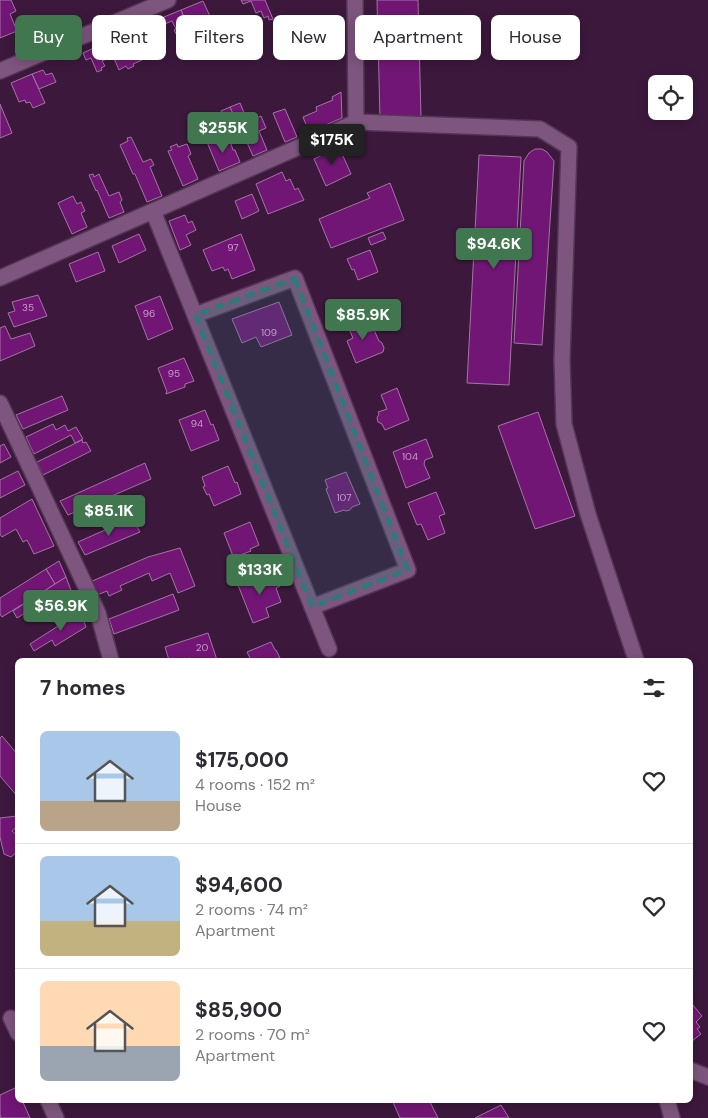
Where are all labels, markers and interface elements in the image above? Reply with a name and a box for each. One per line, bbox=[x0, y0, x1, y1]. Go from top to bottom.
chip: Buy bbox=[15, 15, 82, 60]
chip: Rent bbox=[92, 15, 166, 60]
chip: Filters bbox=[176, 15, 263, 60]
chip: New bbox=[273, 15, 345, 60]
chip: Apartment bbox=[355, 15, 481, 60]
chip: House bbox=[491, 15, 580, 60]
map controls bbox=[648, 75, 693, 120]
button: locate bbox=[648, 75, 693, 120]
pin: $255K bbox=[188, 112, 258, 154]
text: $255K bbox=[198, 117, 248, 138]
pin: $175K bbox=[297, 124, 367, 166]
text: $175K bbox=[310, 129, 354, 150]
pin: $94.6K bbox=[453, 228, 535, 270]
text: $94.6K bbox=[467, 233, 521, 254]
house number: 97 bbox=[227, 241, 239, 254]
pin: $85.9K bbox=[322, 298, 404, 341]
house number: 35 bbox=[22, 301, 34, 314]
text: $85.9K bbox=[336, 304, 390, 325]
house number: 96 bbox=[143, 307, 155, 320]
house number: 109 bbox=[261, 326, 277, 339]
house number: 95 bbox=[168, 367, 180, 380]
house number: 94 bbox=[191, 417, 203, 430]
house number: 104 bbox=[402, 450, 418, 463]
house number: 107 bbox=[336, 491, 352, 504]
pin: $85.1K bbox=[68, 494, 150, 537]
text: $85.1K bbox=[84, 500, 134, 521]
pin: $133K bbox=[225, 554, 295, 596]
text: $133K bbox=[237, 559, 283, 580]
pin: $56.9K bbox=[20, 590, 102, 632]
text: $56.9K bbox=[34, 595, 88, 616]
house number: 20 bbox=[196, 641, 208, 654]
text: 7 homes bbox=[40, 674, 126, 702]
icon: filters bbox=[640, 674, 668, 702]
text: $175,000 bbox=[195, 746, 289, 774]
icon: home bbox=[80, 751, 140, 811]
icon: heart bbox=[640, 767, 668, 795]
text: 4 rooms · 152 m² bbox=[195, 774, 315, 795]
text: House bbox=[195, 795, 242, 816]
text: $94,600 bbox=[195, 871, 283, 899]
icon: home bbox=[80, 876, 140, 936]
icon: heart bbox=[640, 892, 668, 920]
text: 2 rooms · 74 m² bbox=[195, 899, 308, 920]
text: Apartment bbox=[195, 920, 275, 941]
text: $85,900 bbox=[195, 996, 282, 1024]
icon: home bbox=[80, 1001, 140, 1061]
icon: heart bbox=[640, 1017, 668, 1045]
text: 2 rooms · 70 m² bbox=[195, 1024, 310, 1045]
text: Apartment bbox=[195, 1045, 275, 1066]

